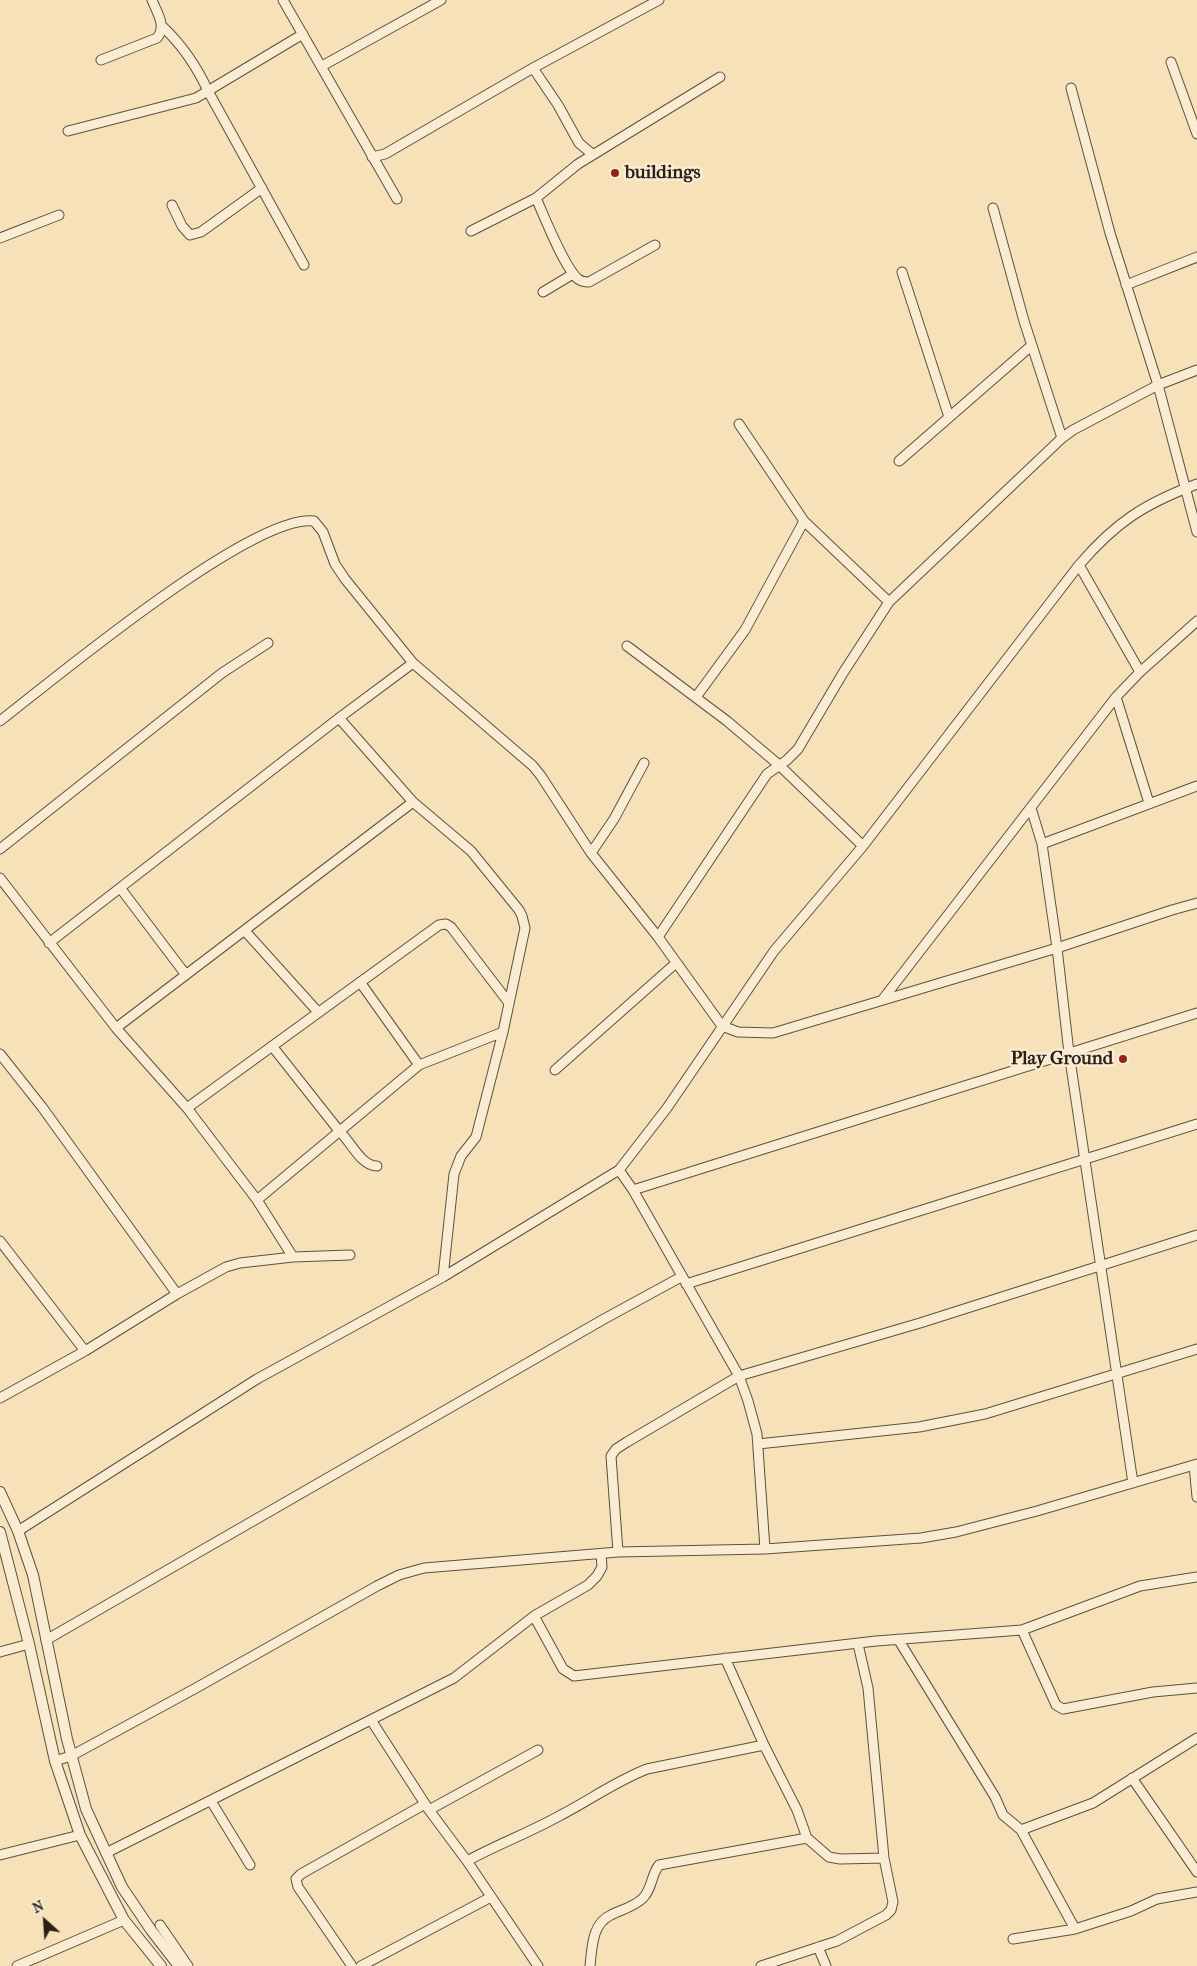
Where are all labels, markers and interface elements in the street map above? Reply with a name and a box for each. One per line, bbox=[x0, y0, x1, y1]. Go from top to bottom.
place label: buildings bbox=[625, 162, 700, 184]
marker: buildings bbox=[609, 167, 621, 179]
place label: Play Ground bbox=[1011, 1048, 1113, 1070]
marker: Play Ground bbox=[1117, 1053, 1129, 1065]
north arrow bbox=[20, 1896, 70, 1946]
text: N bbox=[30, 1897, 47, 1917]

